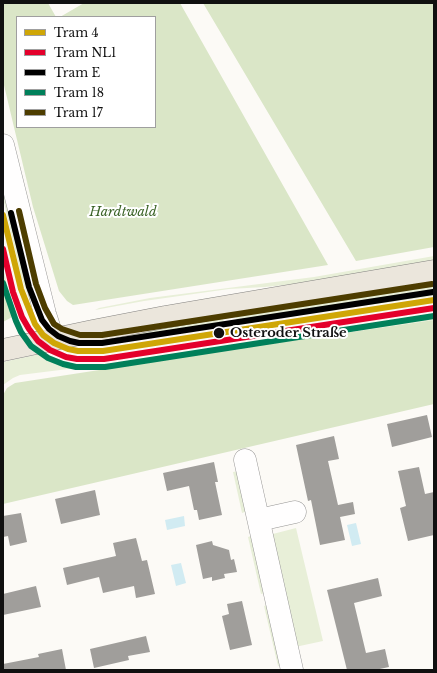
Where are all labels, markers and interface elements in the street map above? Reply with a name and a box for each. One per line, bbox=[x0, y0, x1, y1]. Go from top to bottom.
legend bbox=[16, 16, 156, 128]
text: Tram 4 bbox=[54, 25, 98, 40]
text: Tram NL1 bbox=[54, 45, 116, 60]
text: Tram E bbox=[54, 65, 100, 80]
text: Tram 18 bbox=[54, 85, 104, 100]
text: Tram 17 bbox=[54, 105, 103, 120]
park label: Hardtwald bbox=[89, 204, 157, 220]
place label: Osteroder Straße bbox=[230, 325, 347, 341]
marker: Osteroder Straße bbox=[212, 326, 226, 340]

